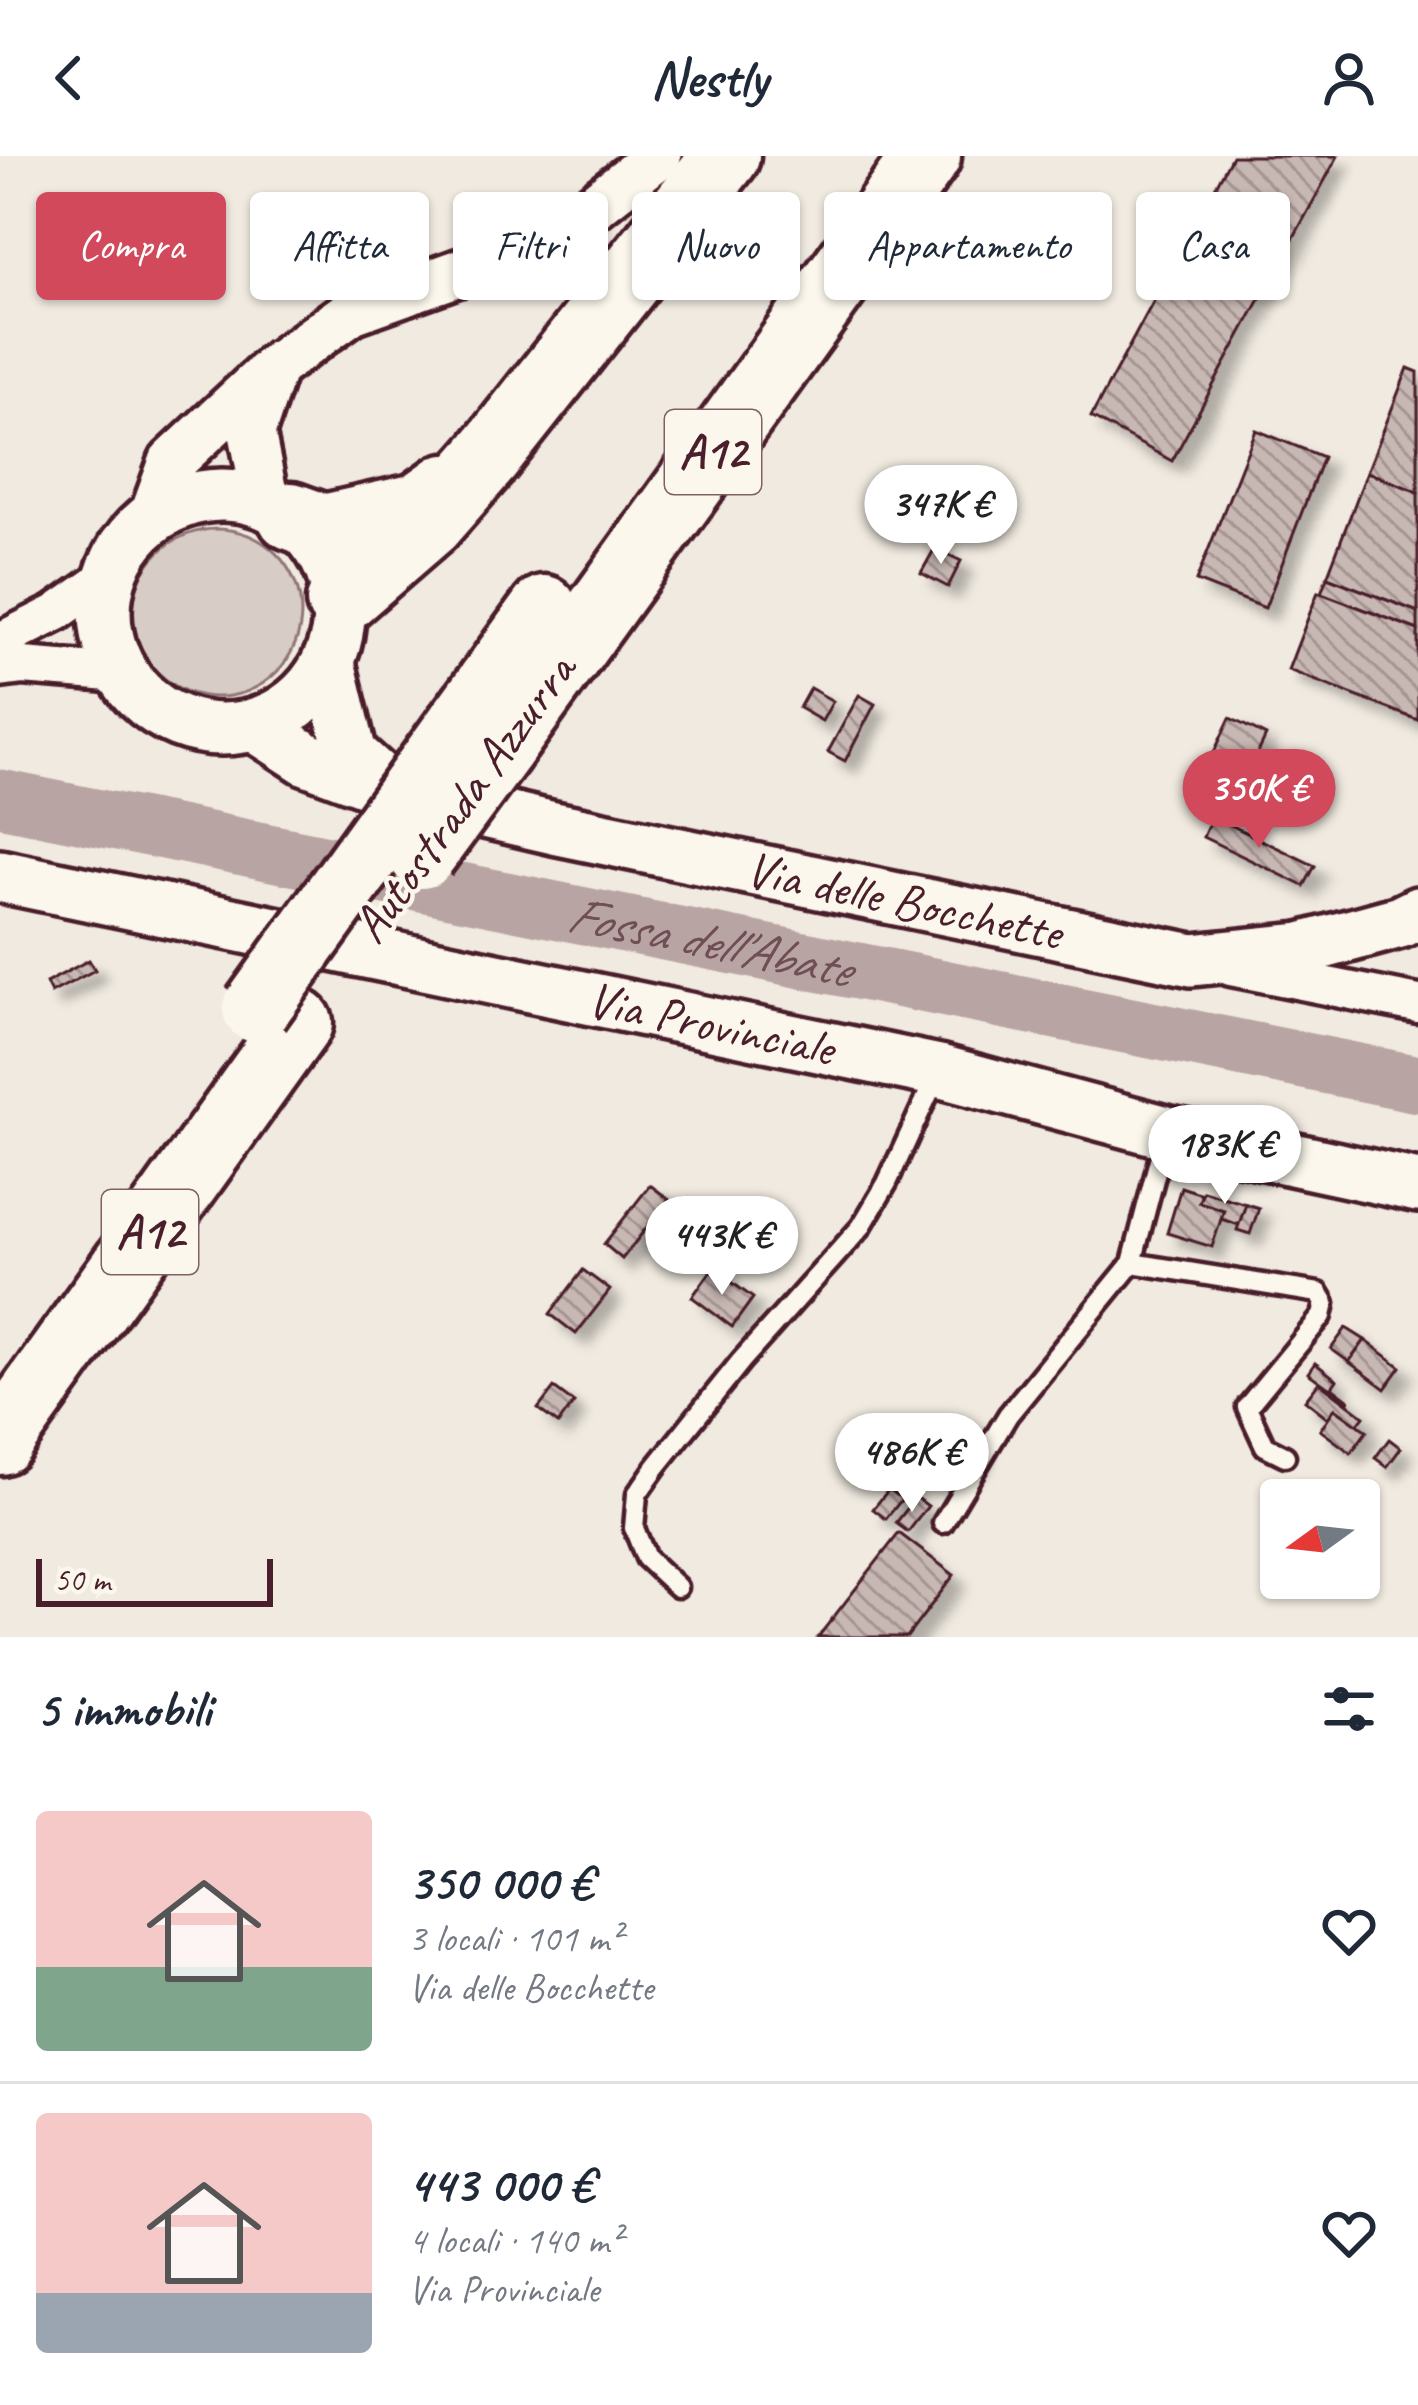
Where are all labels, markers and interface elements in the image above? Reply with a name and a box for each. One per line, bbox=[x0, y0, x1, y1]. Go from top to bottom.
text: Nestly bbox=[651, 44, 767, 112]
icon: back bbox=[36, 45, 102, 111]
icon: person bbox=[1316, 45, 1382, 111]
chip: Compra bbox=[36, 192, 226, 300]
chip: Affitta bbox=[250, 192, 429, 300]
chip: Filtri bbox=[453, 192, 608, 300]
chip: Nuovo bbox=[632, 192, 800, 300]
chip: Appartamento bbox=[824, 192, 1112, 300]
chip: Casa bbox=[1136, 192, 1290, 300]
road number: A12 bbox=[665, 410, 761, 494]
pin: 347K € bbox=[843, 465, 1039, 567]
text: 347K € bbox=[891, 479, 991, 528]
street label: Autostrada Azzurra bbox=[337, 638, 592, 955]
pin: 350K € bbox=[1161, 749, 1357, 851]
text: 350K € bbox=[1210, 763, 1308, 812]
street label: Via delle Bocchette bbox=[740, 837, 1071, 965]
water label: Fossa dell'Abate bbox=[562, 879, 863, 1004]
street label: Via Provinciale bbox=[582, 967, 843, 1081]
pin: 183K € bbox=[1127, 1105, 1323, 1207]
text: 183K € bbox=[1175, 1119, 1275, 1168]
road number: A12 bbox=[102, 1190, 198, 1274]
pin: 443K € bbox=[624, 1196, 820, 1298]
text: 443K € bbox=[672, 1210, 772, 1259]
pin: 486K € bbox=[814, 1413, 1010, 1515]
text: 486K € bbox=[862, 1427, 962, 1476]
north arrow bbox=[1260, 1479, 1380, 1599]
map controls bbox=[1260, 1479, 1380, 1599]
scale bar bbox=[36, 1553, 273, 1606]
text: 50 m bbox=[54, 1559, 110, 1601]
icon: filters bbox=[1316, 1676, 1382, 1742]
text: 5 immobili bbox=[36, 1677, 211, 1741]
text: 350 000 € bbox=[408, 1850, 593, 1914]
icon: home bbox=[132, 1859, 276, 2003]
icon: heart bbox=[1316, 1898, 1382, 1964]
text: 3 locali · 101 m² bbox=[408, 1914, 621, 1963]
text: Via delle Bocchette bbox=[408, 1963, 653, 2012]
text: 443 000 € bbox=[408, 2152, 593, 2216]
icon: home bbox=[132, 2161, 276, 2305]
icon: heart bbox=[1316, 2200, 1382, 2266]
text: 4 locali · 140 m² bbox=[408, 2216, 621, 2265]
text: Via Provinciale bbox=[408, 2265, 599, 2314]

